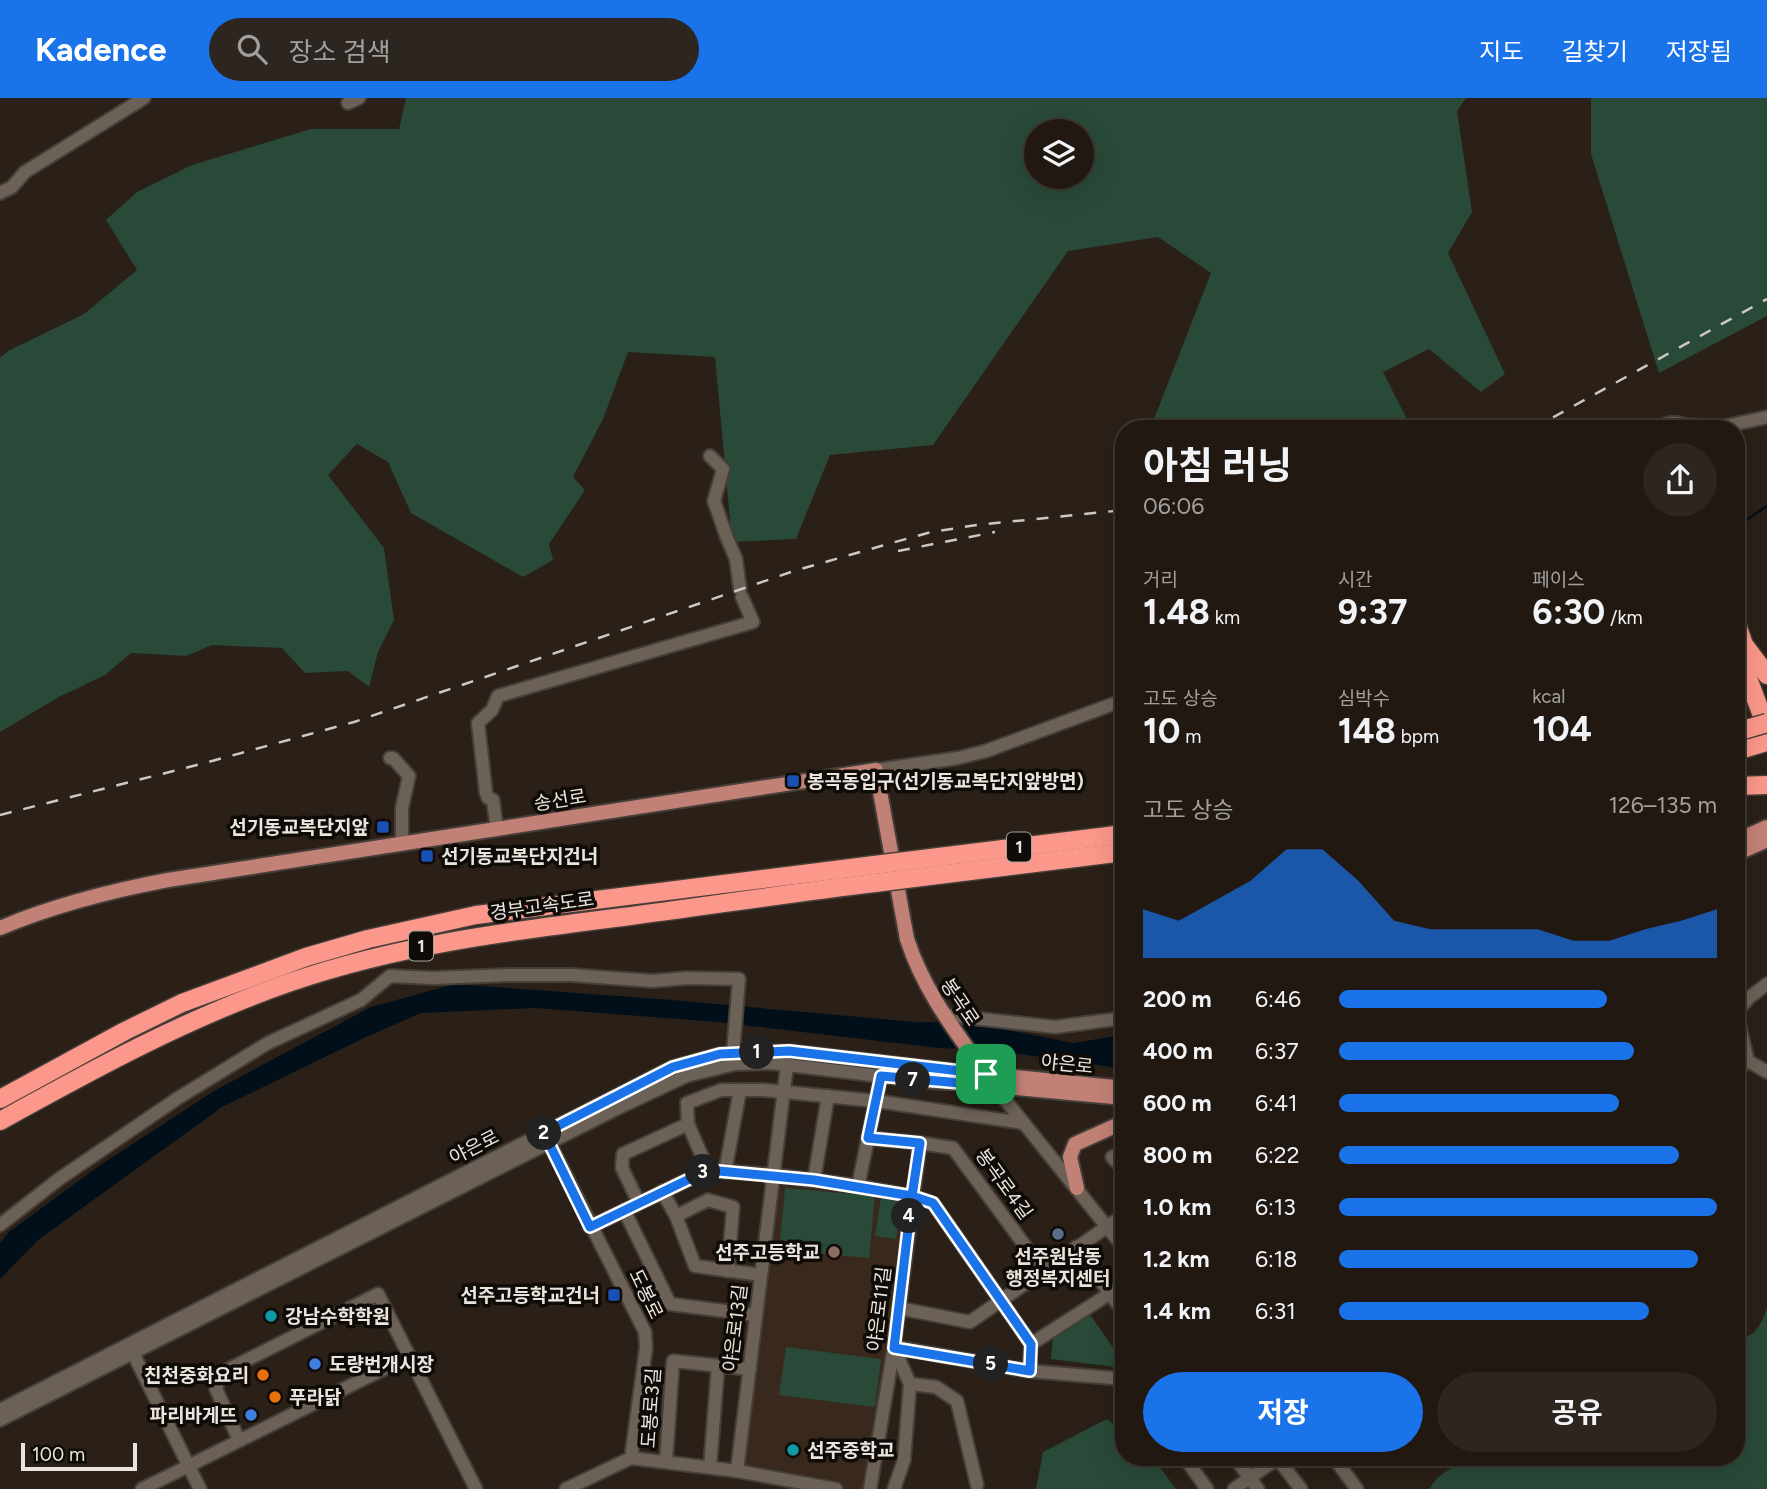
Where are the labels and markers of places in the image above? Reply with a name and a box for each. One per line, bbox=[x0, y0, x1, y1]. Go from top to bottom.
place label: 봉곡동입구(선기동교복단지앞방면) bbox=[807, 770, 1084, 793]
marker: 봉곡동입구(선기동교복단지앞방면) bbox=[785, 773, 801, 789]
place label: 선기동교복단지앞 bbox=[229, 816, 369, 839]
marker: 선기동교복단지앞 bbox=[375, 819, 391, 835]
place label: 선기동교복단지건너 bbox=[441, 845, 598, 868]
marker: 선기동교복단지건너 bbox=[419, 848, 435, 864]
pin: 1 bbox=[740, 1034, 774, 1070]
pin bbox=[956, 1044, 1016, 1104]
pin: 7 bbox=[895, 1062, 930, 1098]
pin: 2 bbox=[526, 1116, 562, 1150]
pin: 3 bbox=[686, 1154, 720, 1190]
pin: 4 bbox=[892, 1198, 926, 1234]
marker: 선주원남동 행정복지센터 bbox=[1050, 1226, 1066, 1242]
place label: 선주고등학교 bbox=[715, 1241, 820, 1264]
marker: 선주고등학교 bbox=[826, 1244, 842, 1260]
place label: 선주원남동 행정복지센터 bbox=[1006, 1245, 1110, 1290]
place label: 선주고등학교건너 bbox=[460, 1284, 600, 1307]
marker: 선주고등학교건너 bbox=[606, 1287, 622, 1303]
place label: 강남수학학원 bbox=[285, 1305, 390, 1328]
marker: 강남수학학원 bbox=[263, 1308, 279, 1324]
pin: 5 bbox=[974, 1346, 1009, 1382]
place label: 도량번개시장 bbox=[329, 1353, 434, 1376]
marker: 도량번개시장 bbox=[307, 1356, 323, 1372]
place label: 친천중화요리 bbox=[144, 1364, 249, 1387]
marker: 친천중화요리 bbox=[255, 1367, 271, 1383]
place label: 푸라닭 bbox=[289, 1386, 341, 1409]
marker: 푸라닭 bbox=[267, 1389, 283, 1405]
place label: 파리바게뜨 bbox=[150, 1404, 237, 1427]
marker: 파리바게뜨 bbox=[243, 1407, 259, 1423]
place label: 선주중학교 bbox=[807, 1439, 894, 1462]
marker: 선주중학교 bbox=[785, 1442, 801, 1458]

